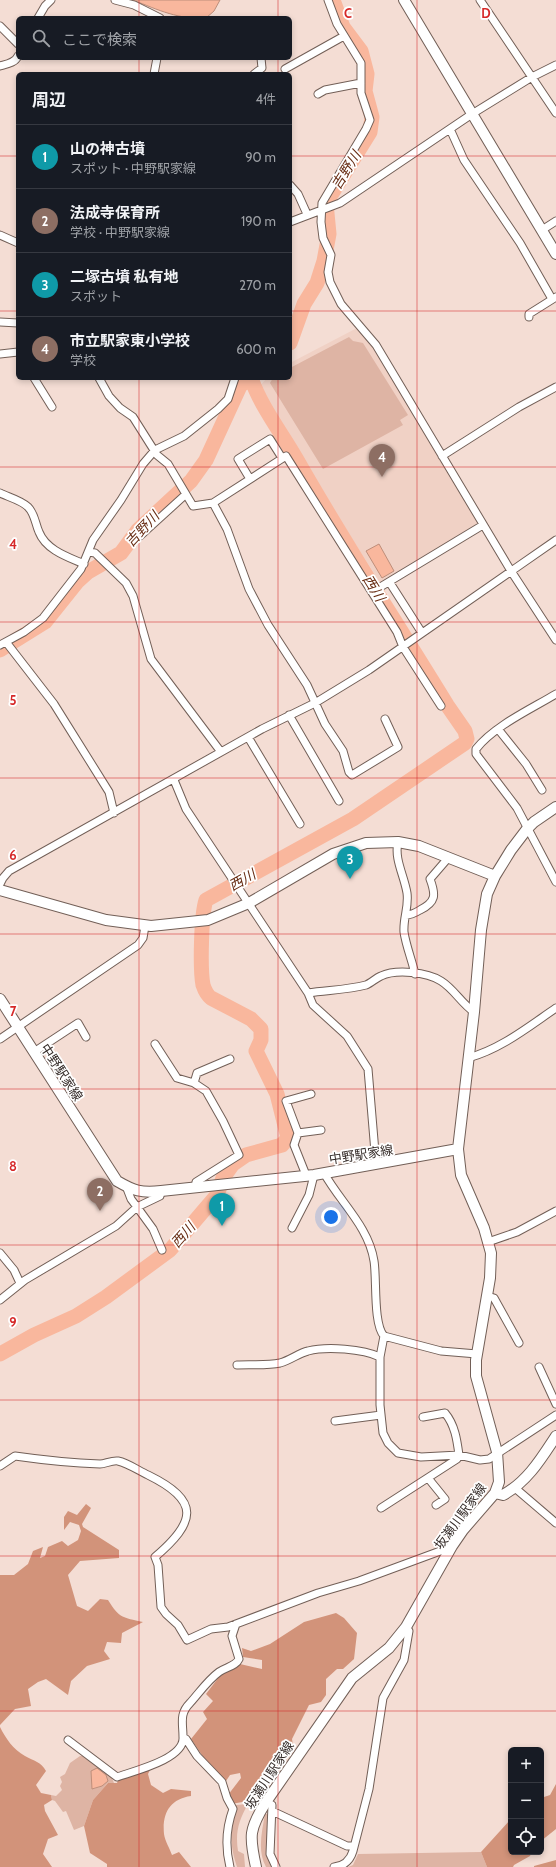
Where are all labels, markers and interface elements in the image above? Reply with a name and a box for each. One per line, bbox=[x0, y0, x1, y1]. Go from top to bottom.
text: C bbox=[344, 5, 352, 21]
text: D bbox=[481, 5, 491, 21]
search box bbox=[16, 16, 292, 60]
icon: search bbox=[30, 27, 52, 49]
text: ここで検索 bbox=[62, 31, 137, 49]
text: 周辺 bbox=[32, 90, 66, 110]
text: 4件 bbox=[255, 91, 276, 107]
text: 山の神古墳 bbox=[70, 140, 145, 158]
water label: 吉野川 bbox=[327, 146, 366, 193]
text: 1 bbox=[43, 149, 47, 165]
text: 90 m bbox=[245, 149, 276, 165]
text: スポット · 中野駅家線 bbox=[70, 160, 196, 176]
text: 法成寺保育所 bbox=[70, 204, 160, 222]
text: 2 bbox=[42, 213, 48, 229]
text: 190 m bbox=[241, 213, 276, 229]
text: 学校 · 中野駅家線 bbox=[70, 224, 170, 240]
text: 二塚古墳 私有地 bbox=[70, 268, 178, 286]
text: 3 bbox=[41, 277, 49, 293]
text: 270 m bbox=[239, 277, 276, 293]
text: スポット bbox=[70, 288, 122, 304]
text: 市立駅家東小学校 bbox=[70, 332, 190, 350]
text: 4 bbox=[41, 341, 49, 357]
text: 600 m bbox=[236, 341, 276, 357]
text: 学校 bbox=[70, 352, 96, 368]
pin: 4 bbox=[369, 444, 395, 477]
water label: 吉野川 bbox=[121, 506, 164, 550]
text: 4 bbox=[9, 536, 17, 552]
water label: 西川 bbox=[359, 571, 390, 606]
text: 5 bbox=[10, 692, 17, 708]
pin: 3 bbox=[337, 846, 363, 879]
text: 6 bbox=[9, 847, 17, 863]
water label: 西川 bbox=[225, 864, 260, 895]
text: 7 bbox=[10, 1003, 17, 1019]
street label: 中野駅家線 bbox=[38, 1040, 86, 1104]
street label: 中野駅家線 bbox=[328, 1141, 394, 1167]
text: 8 bbox=[9, 1158, 17, 1174]
pin: 2 bbox=[87, 1178, 113, 1211]
pin: 1 bbox=[209, 1193, 235, 1226]
your location bbox=[321, 1207, 341, 1227]
water label: 西川 bbox=[167, 1217, 200, 1251]
text: 9 bbox=[9, 1314, 17, 1330]
street label: 坂瀬川駅家線 bbox=[431, 1480, 489, 1552]
street label: 坂瀬川駅家線 bbox=[241, 1738, 297, 1812]
map controls bbox=[508, 1747, 544, 1855]
button: + bbox=[508, 1747, 544, 1783]
button: − bbox=[508, 1783, 544, 1819]
button: locate bbox=[508, 1819, 544, 1855]

